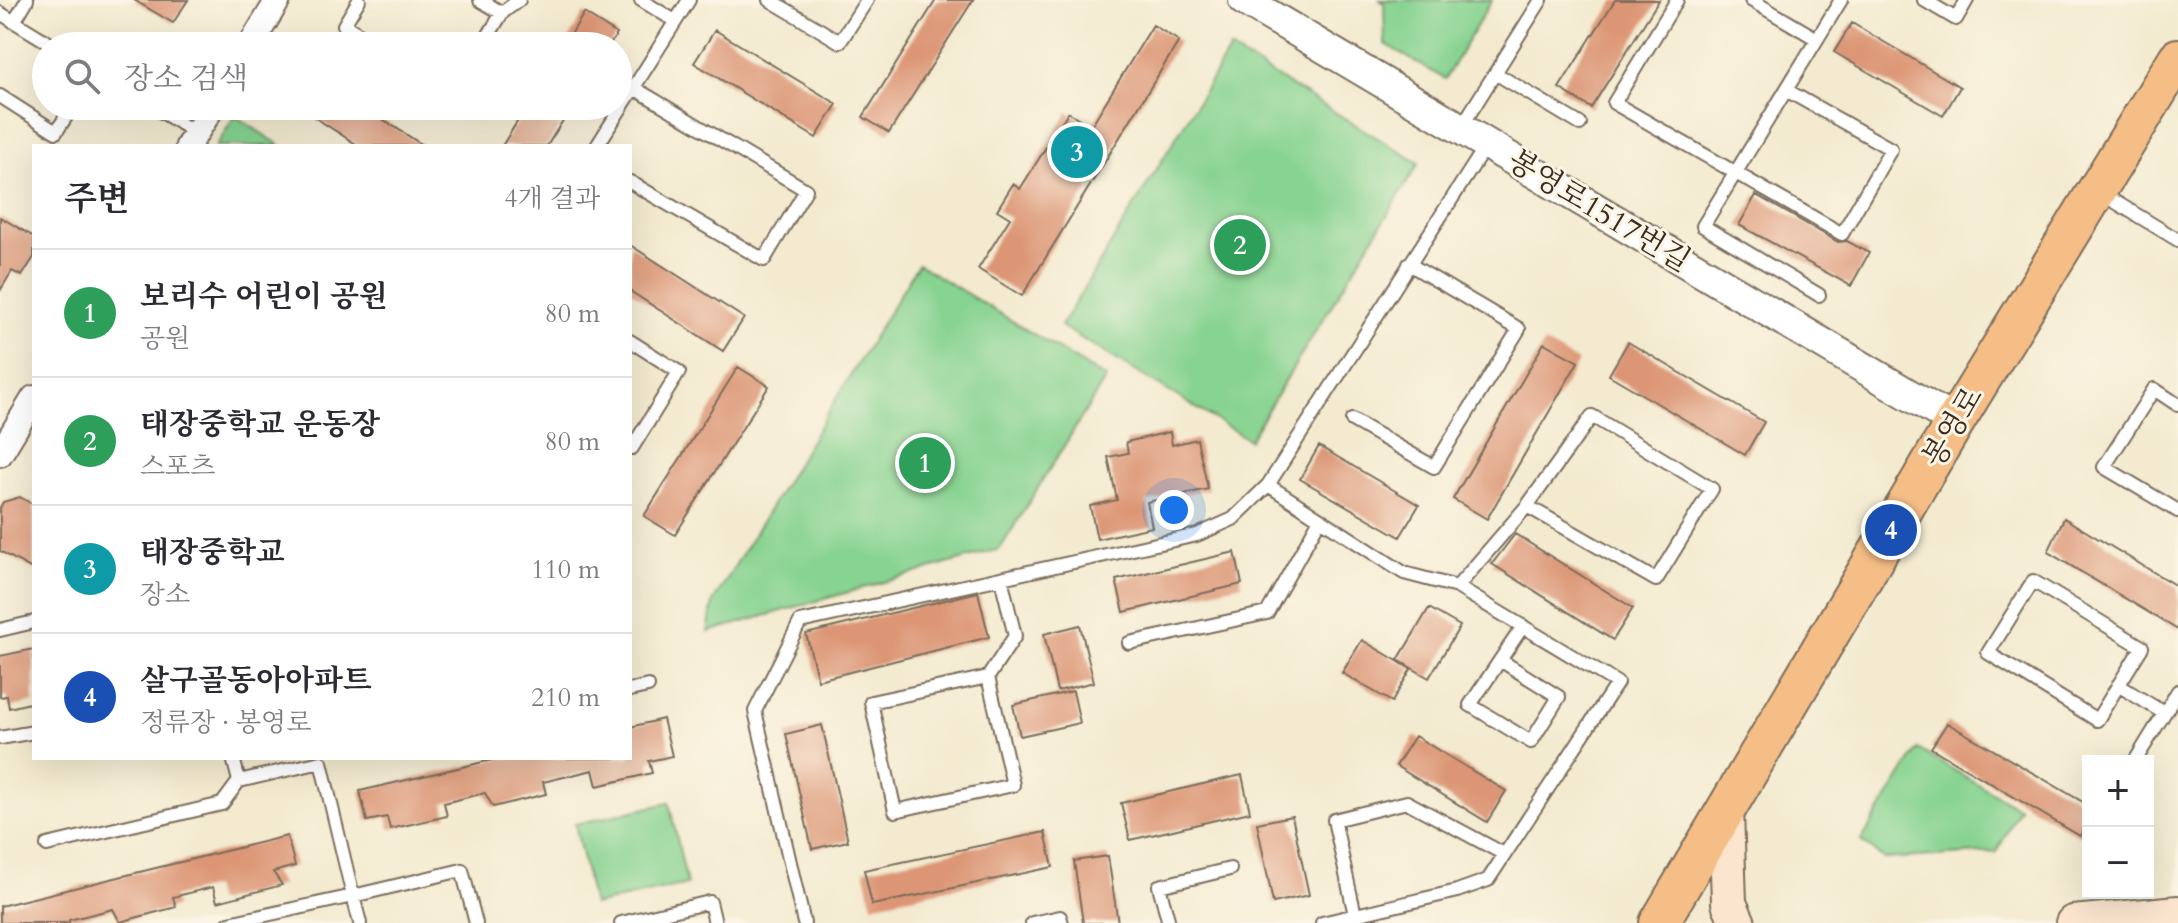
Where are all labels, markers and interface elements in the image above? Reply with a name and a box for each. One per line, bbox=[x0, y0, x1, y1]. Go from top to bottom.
search box bbox=[32, 32, 632, 120]
icon: search bbox=[60, 54, 104, 98]
text: 장소 검색 bbox=[124, 58, 248, 99]
pin: 3 bbox=[1051, 122, 1103, 182]
street label: 봉영로1517번길 bbox=[1500, 140, 1698, 282]
text: 주변 bbox=[64, 176, 130, 222]
text: 4개 결과 bbox=[504, 181, 600, 216]
pin: 2 bbox=[1214, 215, 1266, 275]
text: 보리수 어린이 공원 bbox=[140, 276, 388, 317]
text: 1 bbox=[83, 296, 97, 331]
text: 80 m bbox=[544, 296, 600, 331]
text: 공원 bbox=[140, 321, 190, 356]
street label: 봉영로 bbox=[1913, 379, 1993, 475]
text: 태장중학교 운동장 bbox=[140, 404, 380, 445]
text: 2 bbox=[83, 424, 97, 459]
text: 80 m bbox=[544, 424, 600, 459]
pin: 1 bbox=[899, 433, 951, 493]
text: 스포츠 bbox=[140, 449, 215, 484]
your location bbox=[1154, 490, 1194, 530]
pin: 4 bbox=[1865, 500, 1917, 560]
text: 태장중학교 bbox=[140, 532, 285, 573]
text: 3 bbox=[83, 552, 97, 587]
text: 110 m bbox=[531, 552, 600, 587]
text: 장소 bbox=[140, 577, 190, 612]
text: 살구골동아아파트 bbox=[140, 660, 372, 701]
text: 4 bbox=[83, 680, 97, 715]
text: 210 m bbox=[531, 680, 600, 715]
text: 정류장 · 봉영로 bbox=[140, 705, 311, 740]
map controls bbox=[2082, 755, 2154, 899]
button: + bbox=[2082, 755, 2154, 827]
button: − bbox=[2082, 827, 2154, 899]

